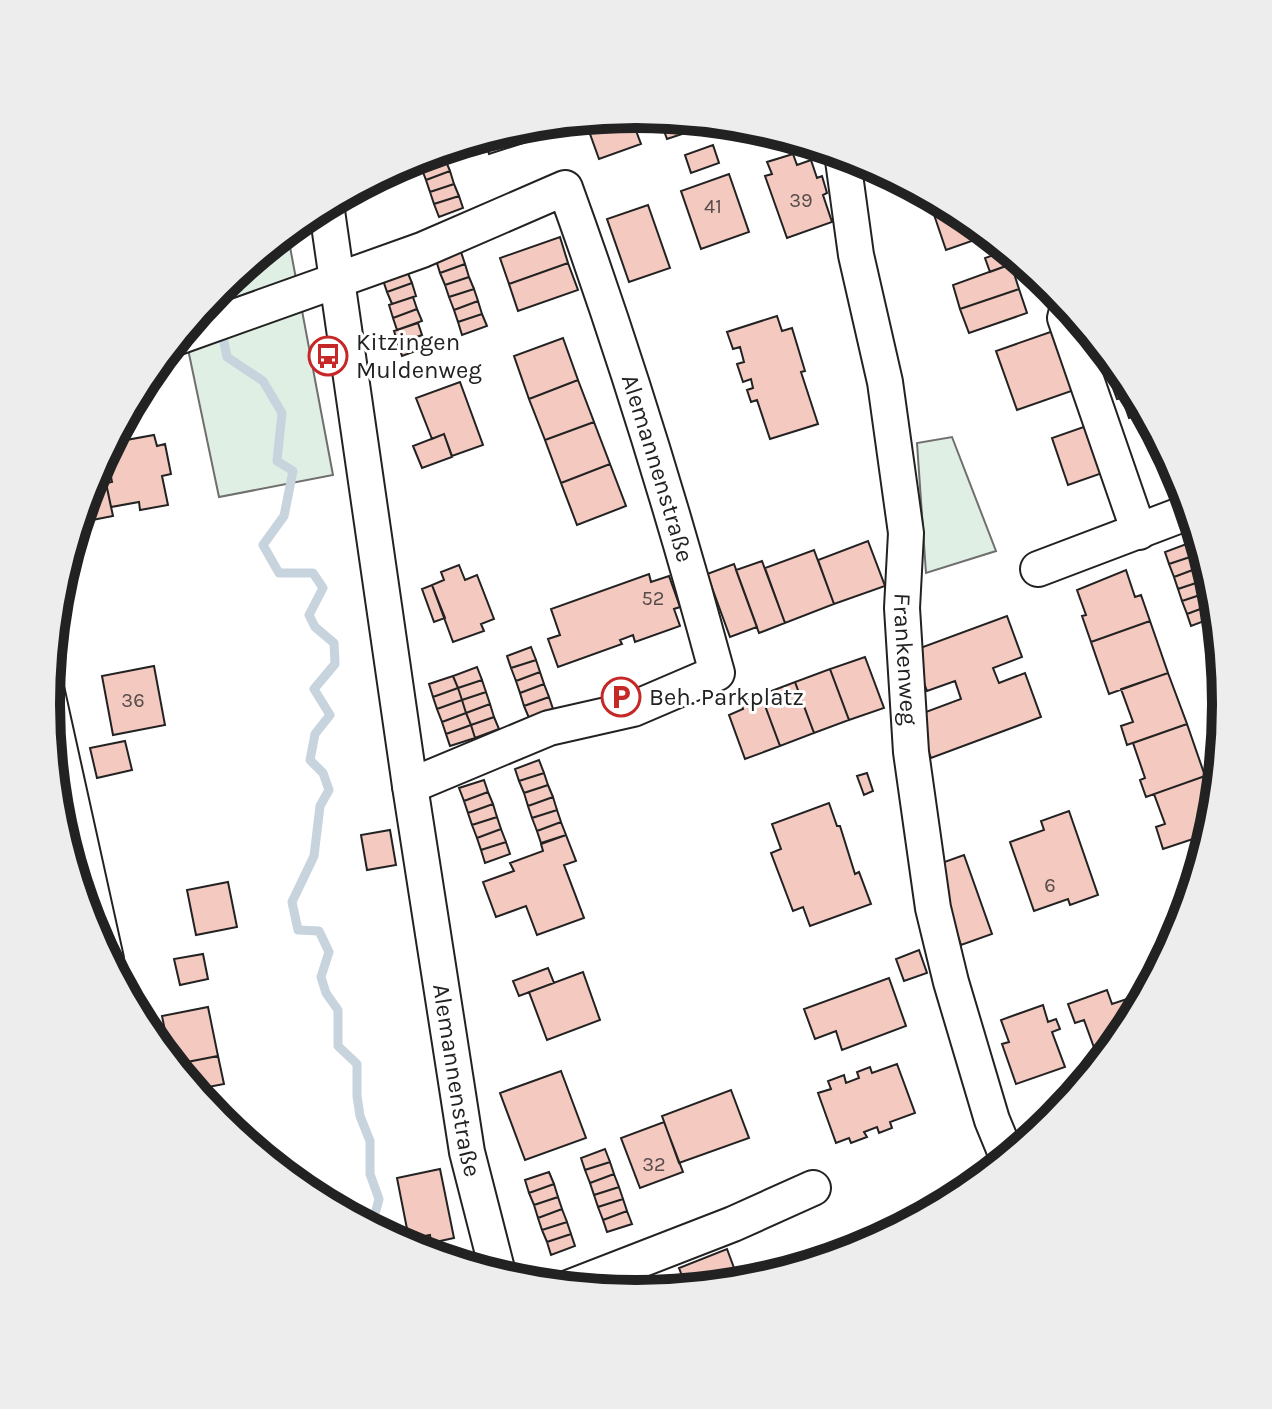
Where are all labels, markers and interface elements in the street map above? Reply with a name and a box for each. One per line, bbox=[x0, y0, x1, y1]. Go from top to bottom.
house number: 39 bbox=[789, 189, 813, 212]
house number: 41 bbox=[704, 195, 722, 218]
place label: Kitzingen Muldenweg bbox=[356, 328, 482, 384]
bus stop icon: Kitzingen Muldenweg bbox=[307, 335, 349, 377]
street label: Alemannenstraße bbox=[616, 371, 699, 565]
house number: 52 bbox=[642, 587, 664, 610]
street label: Frankenweg bbox=[888, 592, 923, 727]
parking icon: Beh. Parkplatz bbox=[600, 676, 642, 718]
place label: Beh. Parkplatz bbox=[649, 683, 804, 711]
house number: 36 bbox=[121, 689, 145, 712]
house number: 6 bbox=[1044, 874, 1056, 897]
street label: Alemannenstraße bbox=[427, 982, 487, 1180]
house number: 32 bbox=[642, 1153, 666, 1176]

